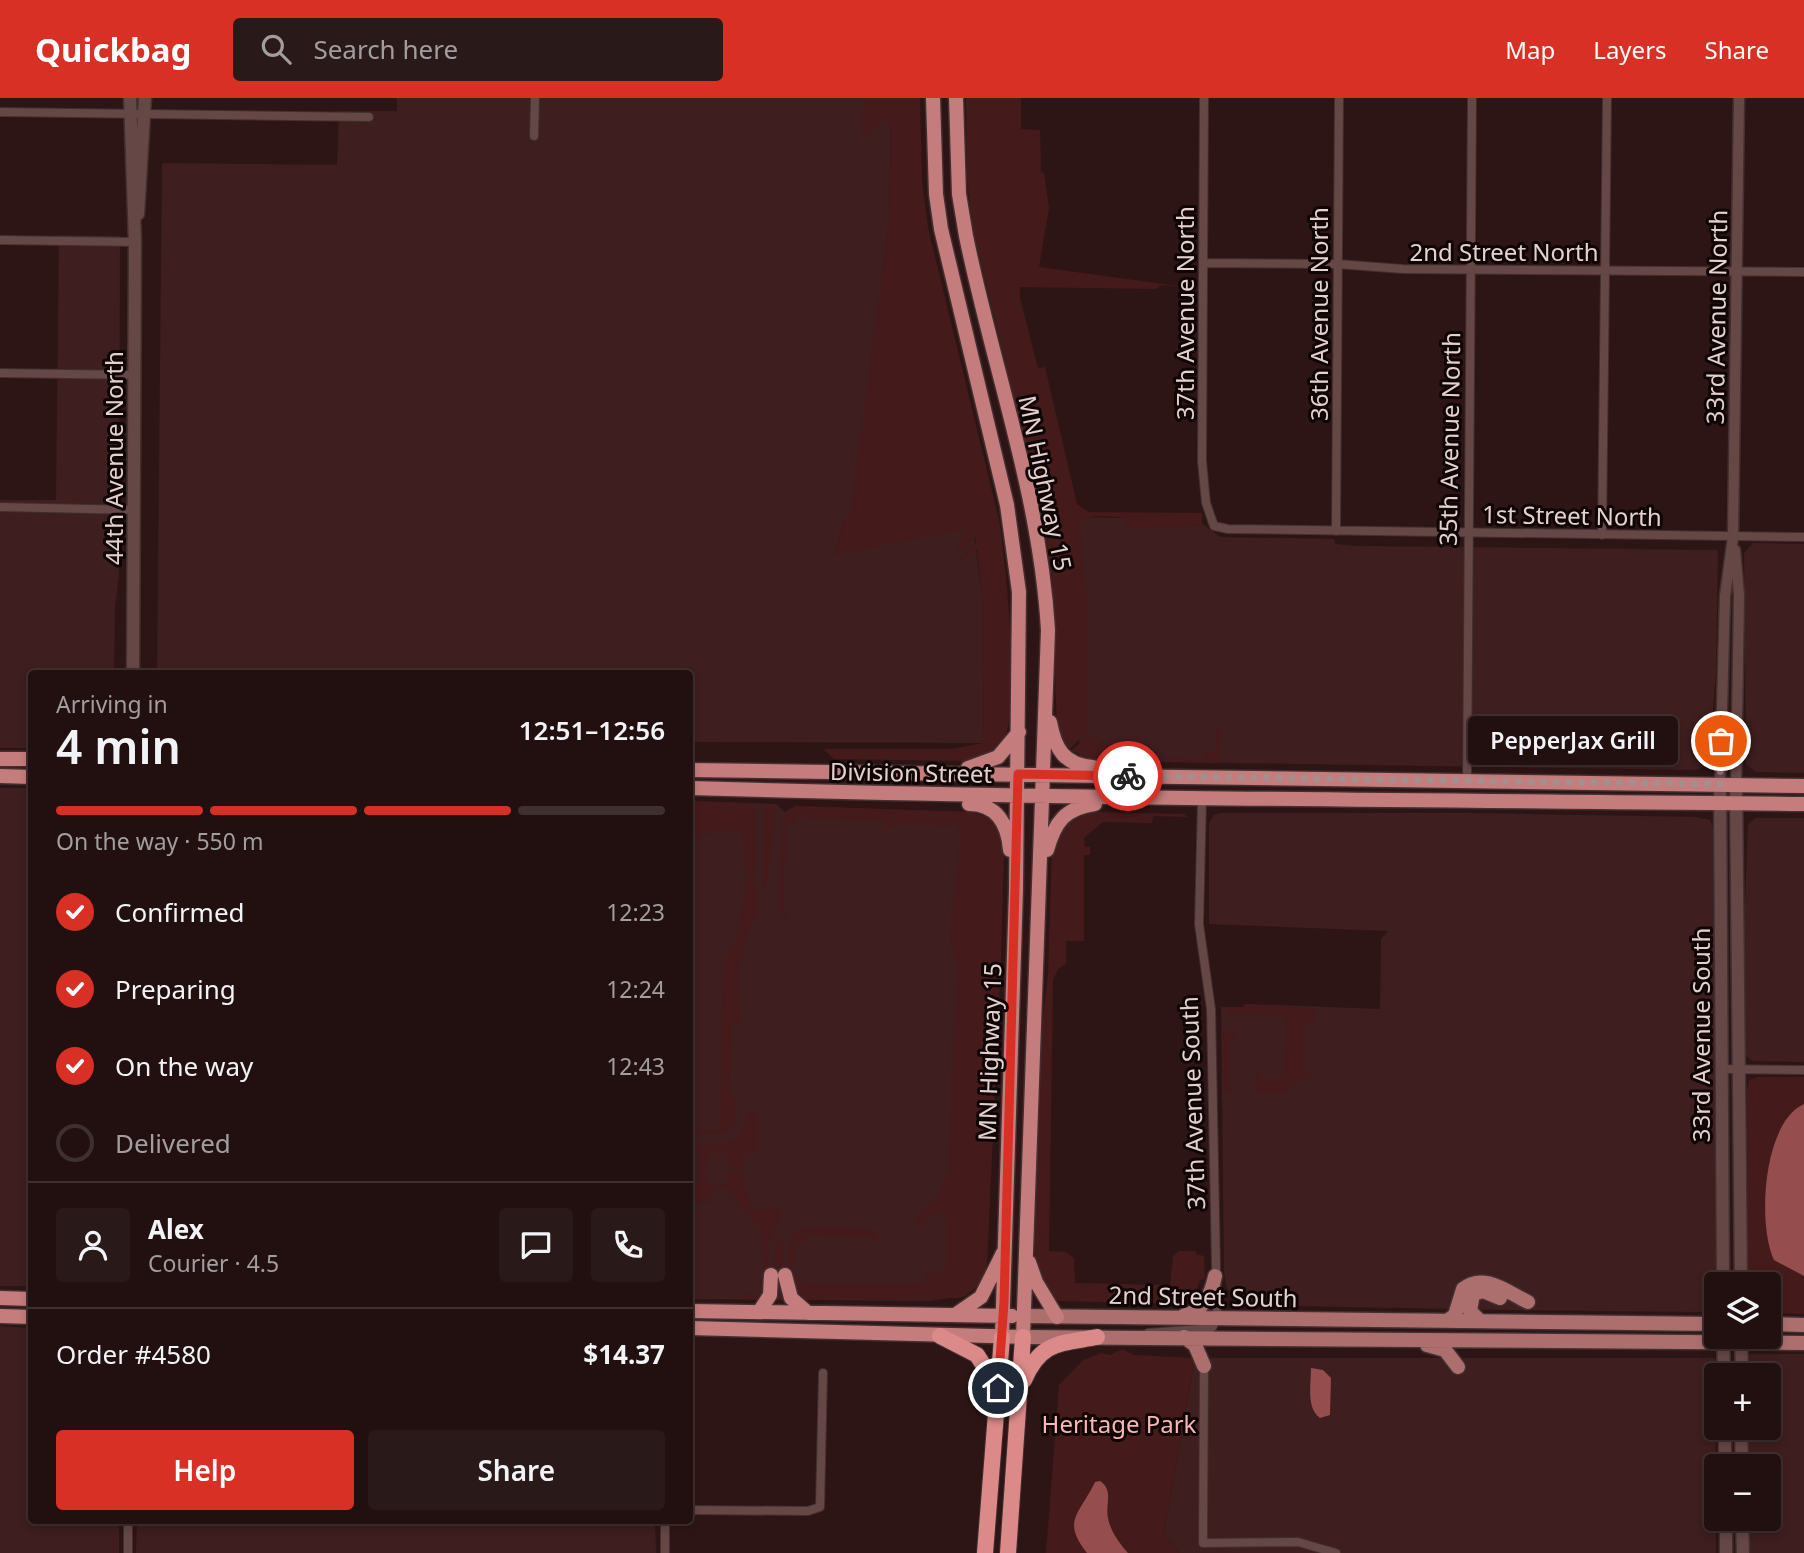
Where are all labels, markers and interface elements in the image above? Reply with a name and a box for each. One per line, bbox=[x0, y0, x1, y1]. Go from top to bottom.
search box bbox=[233, 18, 723, 81]
text: Quickbag bbox=[35, 27, 191, 72]
icon: search bbox=[257, 30, 295, 68]
text: Search here bbox=[313, 31, 458, 67]
text: Map bbox=[1505, 33, 1555, 66]
text: Layers bbox=[1593, 33, 1667, 66]
text: Share bbox=[1705, 33, 1769, 66]
street label: 37th Avenue North bbox=[1168, 206, 1201, 420]
street label: 36th Avenue North bbox=[1302, 207, 1335, 421]
street label: 33rd Avenue North bbox=[1698, 209, 1734, 425]
street label: 2nd Street North bbox=[1410, 235, 1598, 268]
street label: 35th Avenue North bbox=[1431, 332, 1467, 546]
street label: 44th Avenue North bbox=[97, 351, 130, 565]
street label: MN Highway 15 bbox=[1011, 392, 1081, 574]
street label: 1st Street North bbox=[1482, 497, 1662, 533]
text: Arriving in bbox=[56, 688, 168, 720]
pin bbox=[1691, 711, 1751, 771]
text: 12:51–12:56 bbox=[519, 712, 665, 748]
text: 4 min bbox=[56, 715, 181, 777]
callout: PepperJax Grill bbox=[1469, 716, 1679, 766]
icon: bag bbox=[1702, 722, 1740, 760]
text: PepperJax Grill bbox=[1490, 724, 1656, 756]
courier bbox=[1093, 741, 1163, 811]
street label: Division Street bbox=[830, 754, 993, 790]
icon: bike bbox=[1109, 757, 1147, 795]
text: On the way · 550 m bbox=[56, 825, 263, 857]
icon: check bbox=[56, 893, 94, 931]
text: Confirmed bbox=[115, 894, 245, 930]
text: 12:23 bbox=[606, 896, 665, 928]
street label: 33rd Avenue South bbox=[1684, 928, 1717, 1142]
street label: MN Highway 15 bbox=[969, 962, 1009, 1142]
icon: check bbox=[56, 970, 94, 1008]
text: Preparing bbox=[115, 971, 236, 1007]
text: 12:24 bbox=[606, 973, 665, 1005]
street label: 37th Avenue South bbox=[1172, 996, 1212, 1210]
icon: check bbox=[56, 1047, 94, 1085]
text: On the way bbox=[115, 1048, 253, 1084]
text: 12:43 bbox=[606, 1050, 665, 1082]
text: Delivered bbox=[115, 1125, 231, 1161]
button: person bbox=[56, 1208, 130, 1282]
button: chat bbox=[499, 1208, 573, 1282]
button: phone bbox=[591, 1208, 665, 1282]
text: Alex bbox=[148, 1211, 204, 1247]
text: Courier · 4.5 bbox=[148, 1247, 279, 1279]
map controls bbox=[1704, 1272, 1781, 1531]
button: layers bbox=[1704, 1272, 1781, 1349]
street label: 2nd Street South bbox=[1108, 1278, 1298, 1314]
text: Order #4580 bbox=[56, 1336, 211, 1372]
text: $14.37 bbox=[583, 1336, 665, 1372]
pin bbox=[968, 1358, 1028, 1418]
button: + bbox=[1704, 1363, 1781, 1440]
icon: home bbox=[979, 1369, 1017, 1407]
park label: Heritage Park bbox=[1042, 1407, 1197, 1440]
button: Help bbox=[56, 1430, 354, 1510]
button: Share bbox=[368, 1430, 665, 1510]
button: − bbox=[1704, 1454, 1781, 1531]

